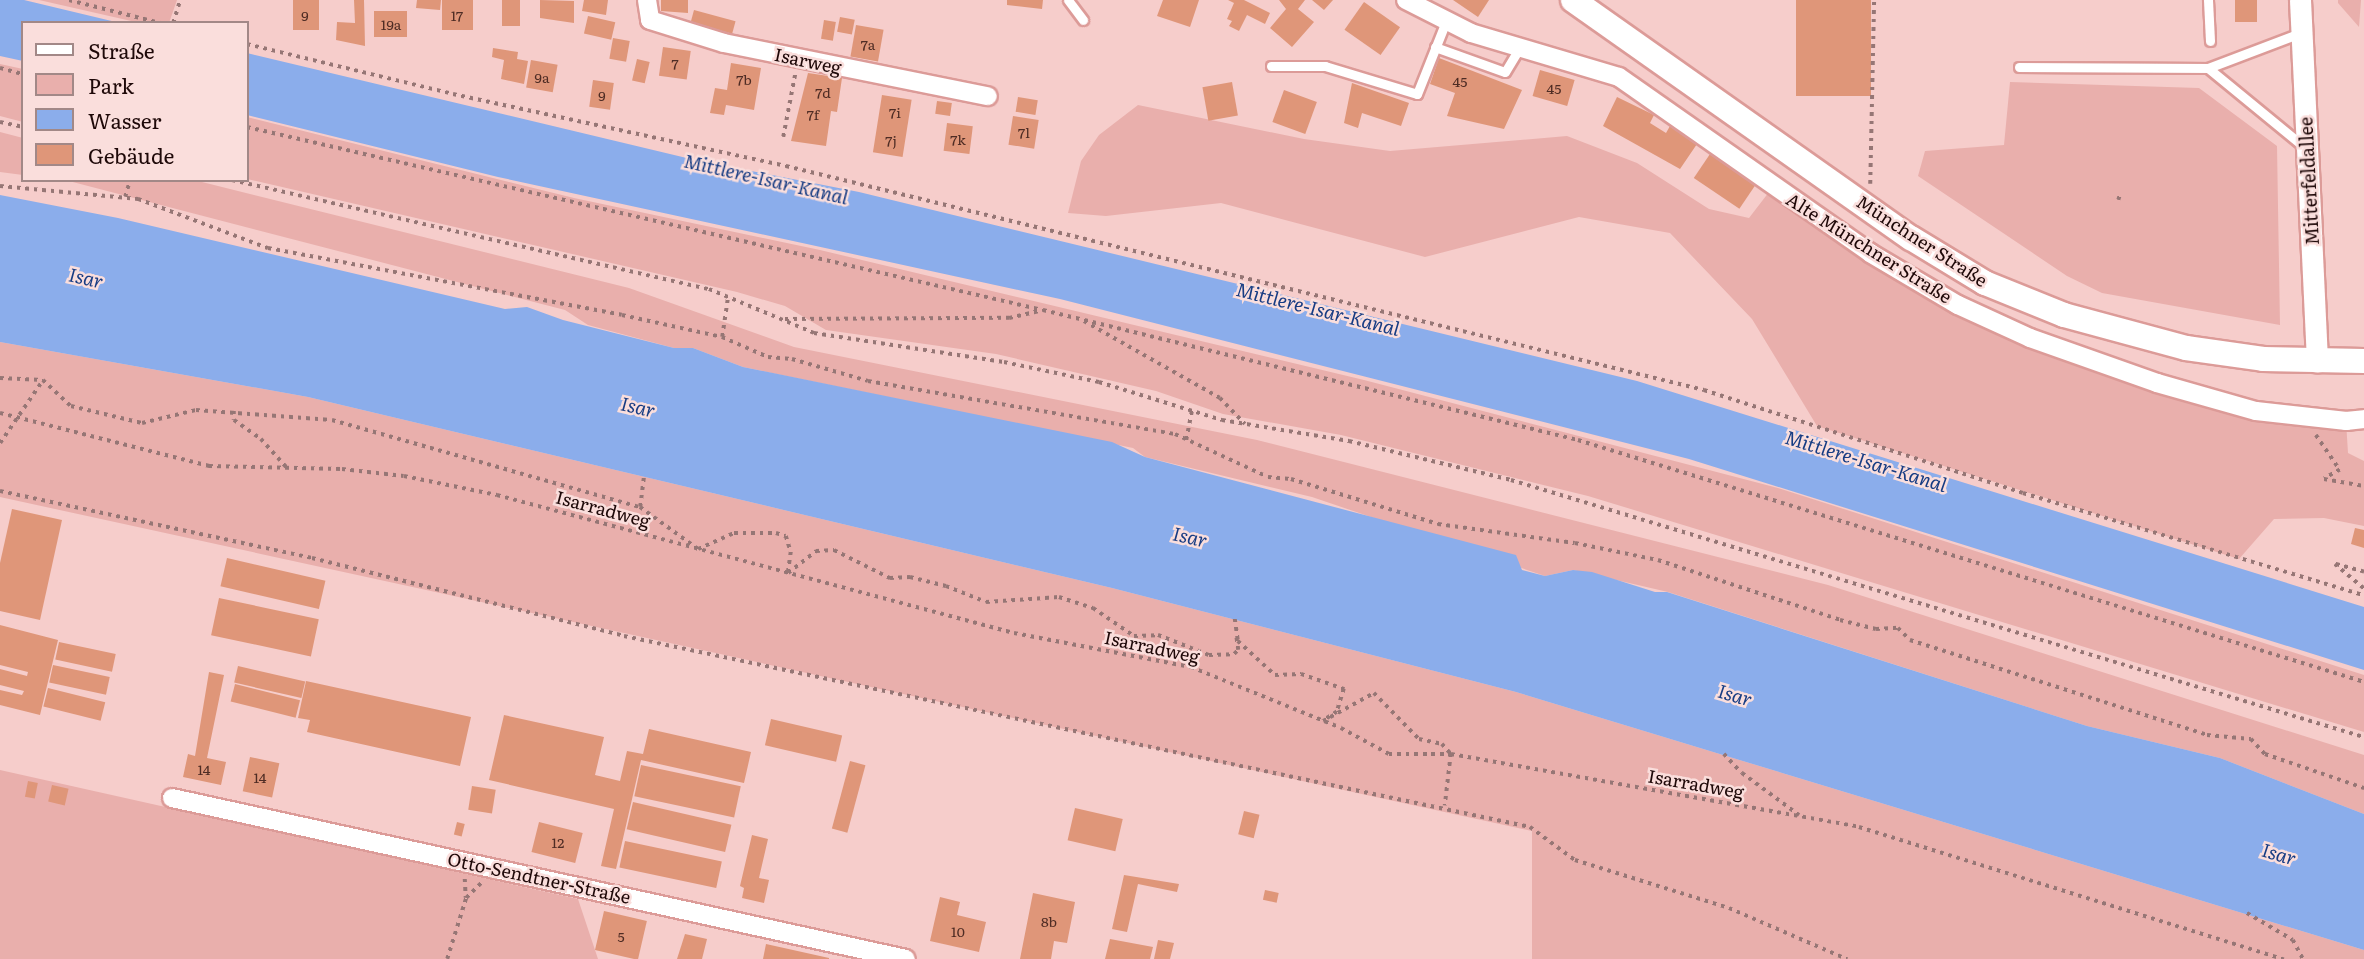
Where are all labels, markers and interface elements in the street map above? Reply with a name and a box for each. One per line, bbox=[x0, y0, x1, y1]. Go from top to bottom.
house number: 9 bbox=[301, 7, 309, 23]
house number: 17 bbox=[451, 7, 463, 23]
house number: 19a bbox=[381, 16, 401, 32]
legend bbox=[21, 21, 248, 182]
text: Straße bbox=[88, 34, 155, 65]
house number: 7a bbox=[861, 36, 875, 52]
street label: Isarweg bbox=[772, 43, 844, 79]
house number: 7 bbox=[671, 55, 679, 71]
text: Park bbox=[88, 69, 134, 100]
house number: 9a bbox=[535, 69, 549, 85]
house number: 7b bbox=[736, 71, 752, 87]
house number: 45 bbox=[1453, 73, 1467, 89]
house number: 45 bbox=[1547, 80, 1561, 96]
house number: 7d bbox=[815, 84, 831, 100]
house number: 9 bbox=[598, 87, 606, 103]
text: Wasser bbox=[88, 104, 161, 135]
house number: 7i bbox=[889, 104, 901, 120]
house number: 7f bbox=[807, 106, 819, 122]
street label: Mitterfeldallee bbox=[2295, 116, 2323, 246]
house number: 7l bbox=[1018, 124, 1030, 140]
house number: 7k bbox=[950, 131, 966, 147]
house number: 7j bbox=[885, 132, 897, 148]
text: Gebäude bbox=[88, 139, 174, 170]
water label: Mittlere-Isar-Kanal bbox=[682, 149, 850, 209]
street label: Alte Münchner Straße bbox=[1782, 188, 1956, 308]
street label: Münchner Straße bbox=[1853, 191, 1991, 291]
water label: Isar bbox=[67, 263, 105, 293]
water label: Mittlere-Isar-Kanal bbox=[1234, 278, 1402, 340]
water label: Isar bbox=[619, 392, 657, 422]
water label: Mittlere-Isar-Kanal bbox=[1783, 426, 1949, 496]
street label: Isarradweg bbox=[553, 486, 653, 532]
water label: Isar bbox=[1171, 522, 1209, 552]
street label: Isarradweg bbox=[1102, 626, 1202, 668]
water label: Isar bbox=[1715, 679, 1755, 711]
house number: 14 bbox=[198, 761, 210, 777]
street label: Isarradweg bbox=[1646, 765, 1746, 803]
house number: 14 bbox=[254, 769, 266, 785]
house number: 12 bbox=[552, 834, 564, 850]
water label: Isar bbox=[2259, 838, 2299, 870]
street label: Otto-Sendtner-Straße bbox=[446, 848, 632, 908]
house number: 8b bbox=[1041, 913, 1057, 929]
house number: 10 bbox=[951, 923, 965, 939]
house number: 5 bbox=[617, 928, 625, 944]

